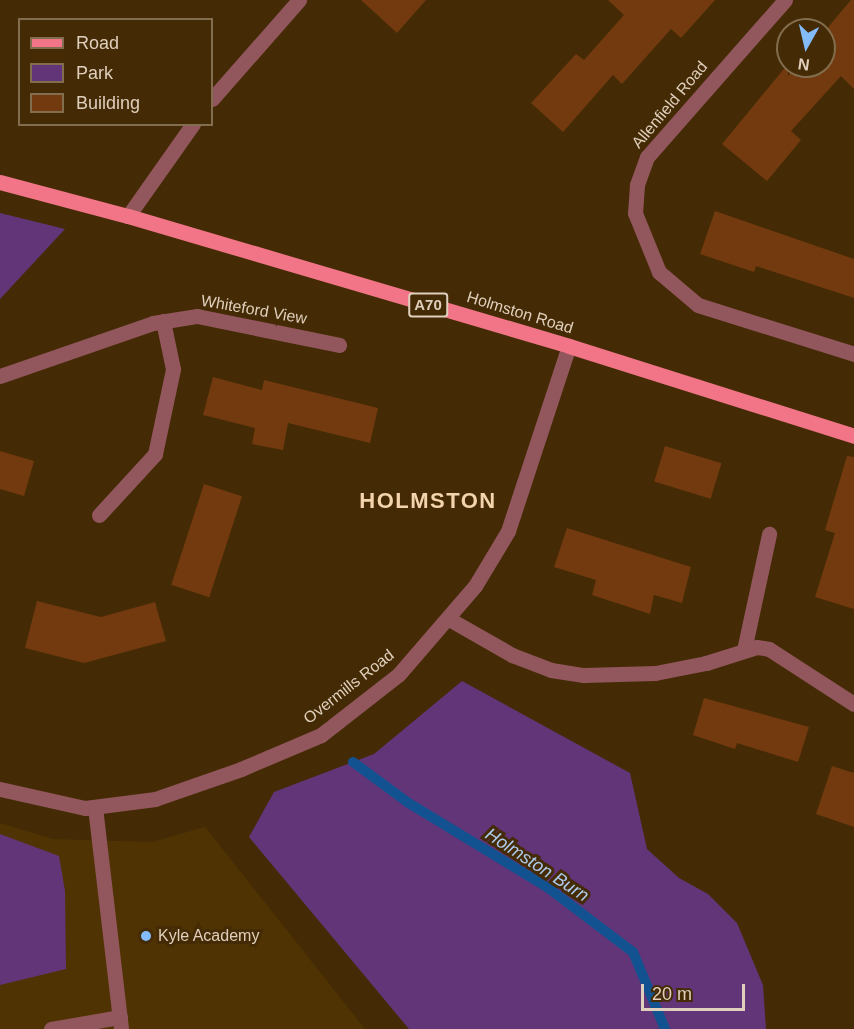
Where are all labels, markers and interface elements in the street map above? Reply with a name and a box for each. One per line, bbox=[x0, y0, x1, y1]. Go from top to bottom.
legend bbox=[18, 18, 213, 126]
north arrow bbox=[776, 18, 836, 78]
text: Road bbox=[76, 33, 119, 53]
text: N bbox=[797, 55, 811, 74]
street label: Allenfield Road bbox=[628, 58, 712, 152]
text: Park bbox=[76, 63, 113, 83]
text: Building bbox=[76, 93, 140, 113]
street label: Holmston Road bbox=[464, 288, 576, 338]
street label: Whiteford View bbox=[199, 291, 309, 329]
road number: A70 bbox=[407, 293, 449, 317]
district label: HOLMSTON bbox=[359, 488, 497, 514]
street label: Overmills Road bbox=[300, 646, 398, 728]
water label: Holmston Burn bbox=[481, 824, 593, 906]
place label: Kyle Academy bbox=[158, 926, 260, 946]
marker: Kyle Academy bbox=[139, 929, 153, 943]
scale bar bbox=[644, 972, 748, 1010]
text: 20 m bbox=[652, 984, 692, 1004]

